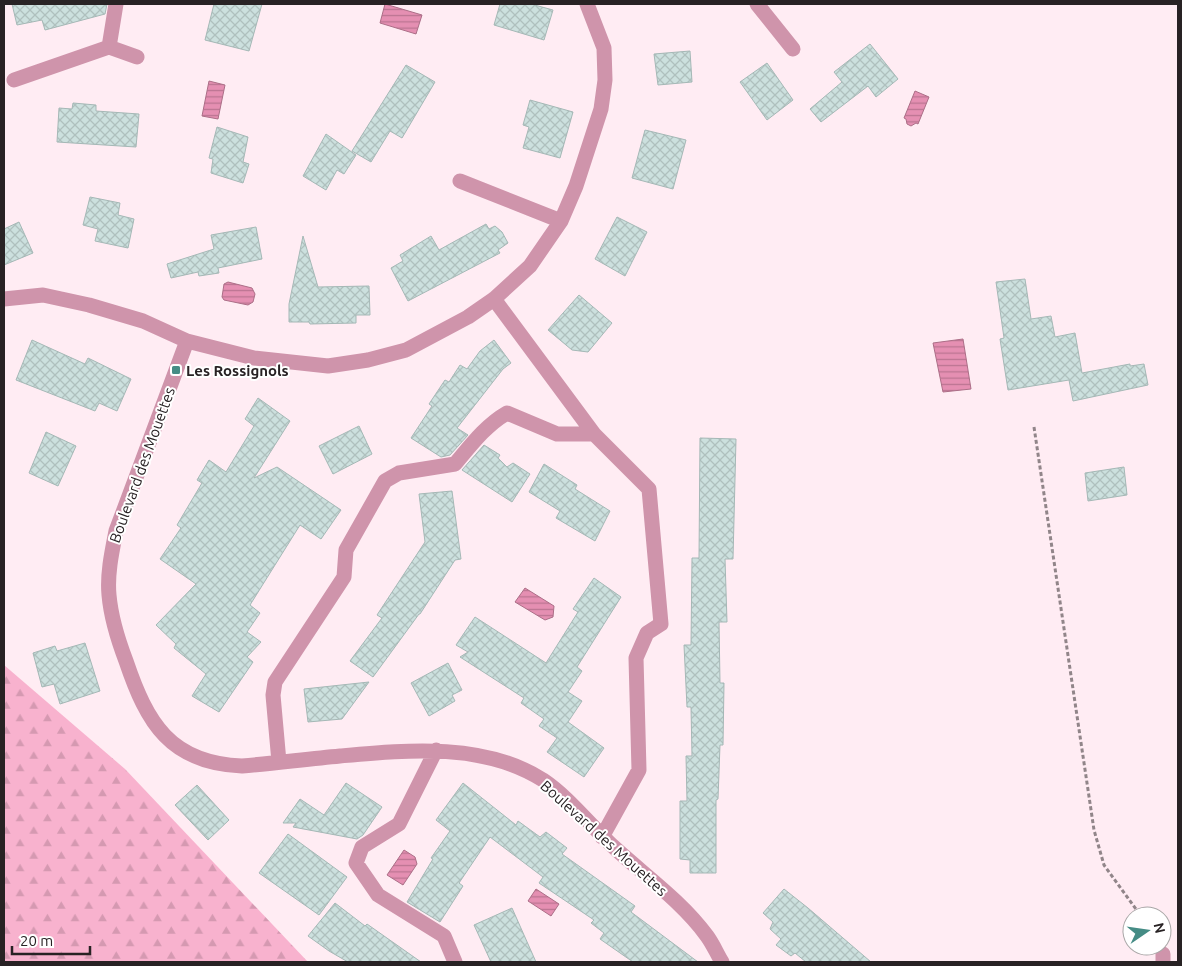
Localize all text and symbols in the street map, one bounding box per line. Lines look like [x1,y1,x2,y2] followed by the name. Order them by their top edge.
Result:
[186,362,289,379] place label: Les Rossignols
[170,364,182,376] marker: Les Rossignols
[106,385,178,545] street label: Boulevard des Mouettes
[537,777,671,899] street label: Boulevard des Mouettes
[1122,906,1172,956] north arrow
[1151,921,1169,935] text: N
[12,924,90,956] scale bar
[20,932,53,949] text: 20 m

